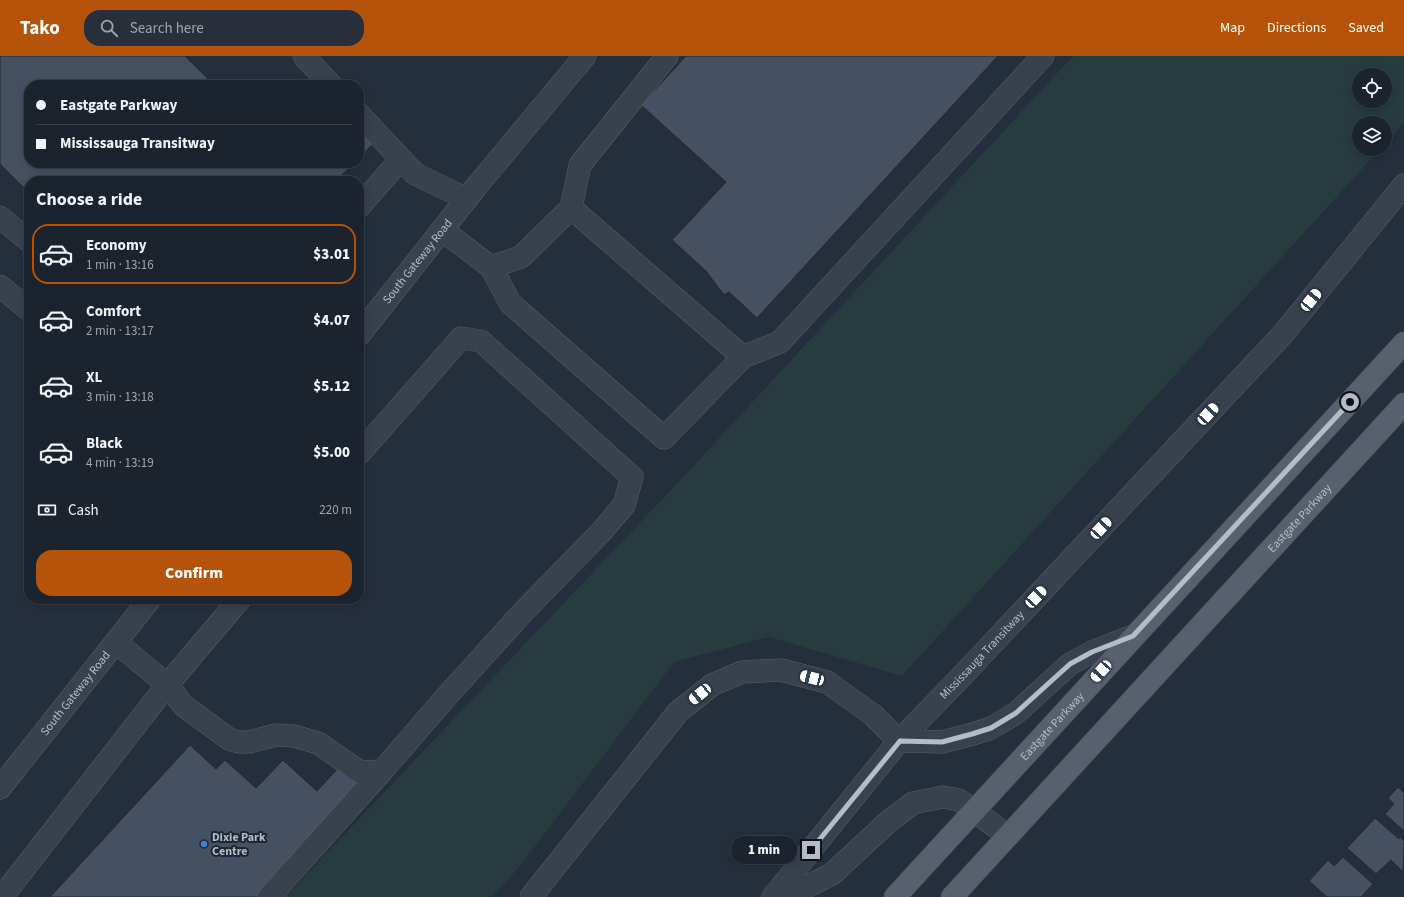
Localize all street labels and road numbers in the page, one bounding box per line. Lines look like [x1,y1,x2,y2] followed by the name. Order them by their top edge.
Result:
[379,215,457,308] street label: South Gateway Road
[1264,480,1336,557] street label: Eastgate Parkway
[936,607,1028,703] street label: Mississauga Transitway
[37,647,115,740] street label: South Gateway Road
[1016,688,1089,765] street label: Eastgate Parkway

